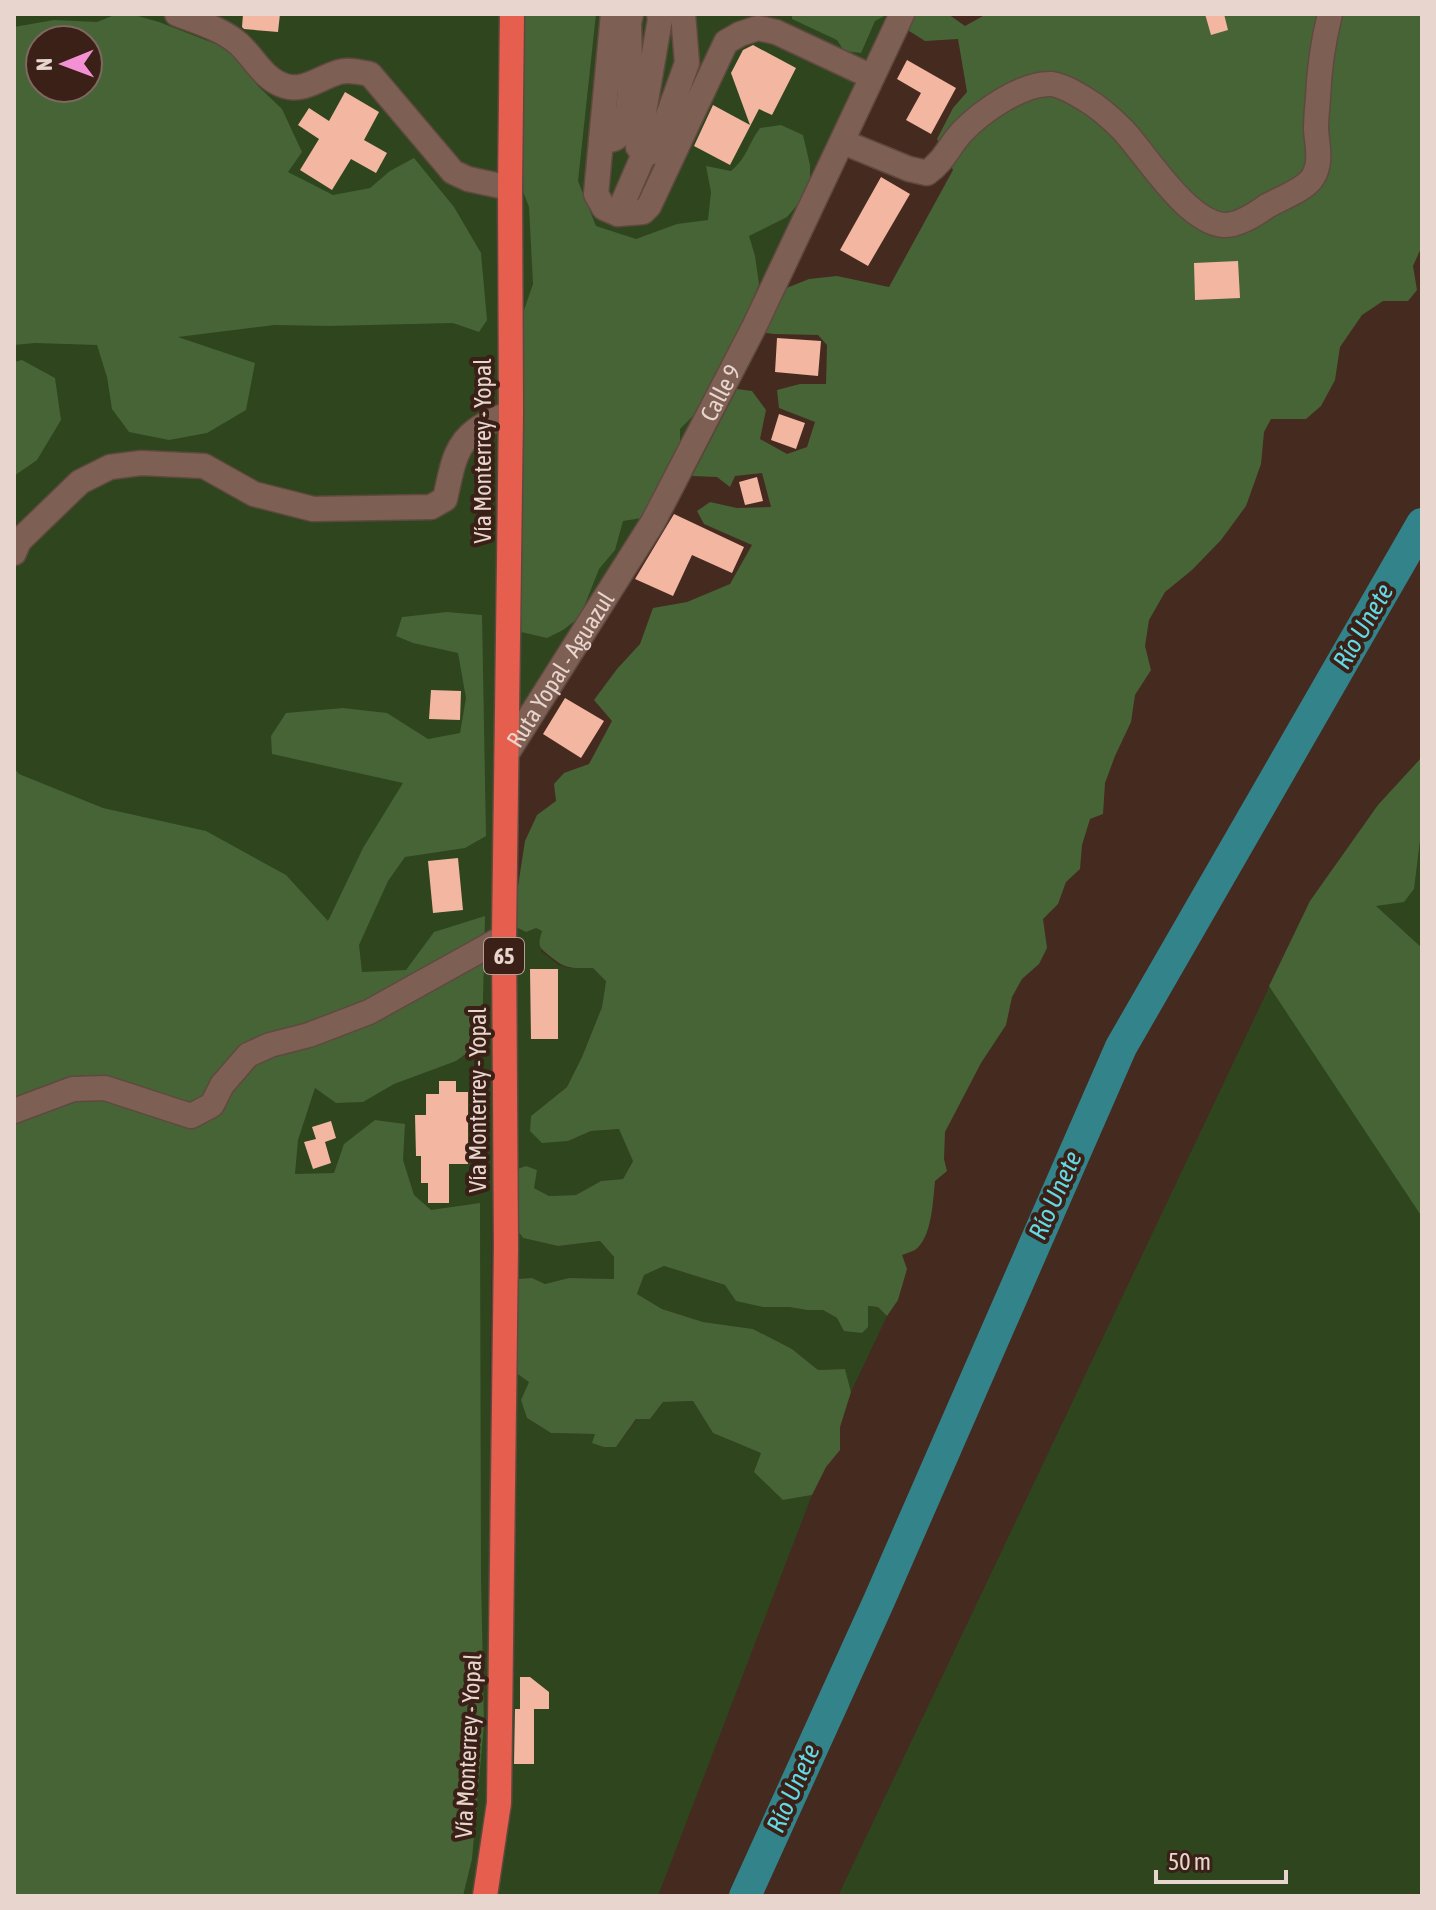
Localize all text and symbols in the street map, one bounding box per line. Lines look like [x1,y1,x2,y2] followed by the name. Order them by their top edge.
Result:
[24,24,104,104] north arrow
[31,58,57,71] text: N
[469,358,496,544] street label: Vía Monterrey - Yopal
[694,360,746,425] street label: Calle 9
[1327,578,1399,674] water label: Río Unete
[501,586,619,752] street label: Ruta Yopal - Aguazul
[484,938,524,974] road number: 65
[464,1007,491,1193] street label: Vía Monterrey - Yopal
[1022,1146,1088,1244] water label: Río Unete
[450,1652,486,1839] street label: Vía Monterrey - Yopal
[760,1739,826,1837] water label: Río Unete
[1156,1834,1286,1884] scale bar
[1168,1848,1211,1875] text: 50 m

